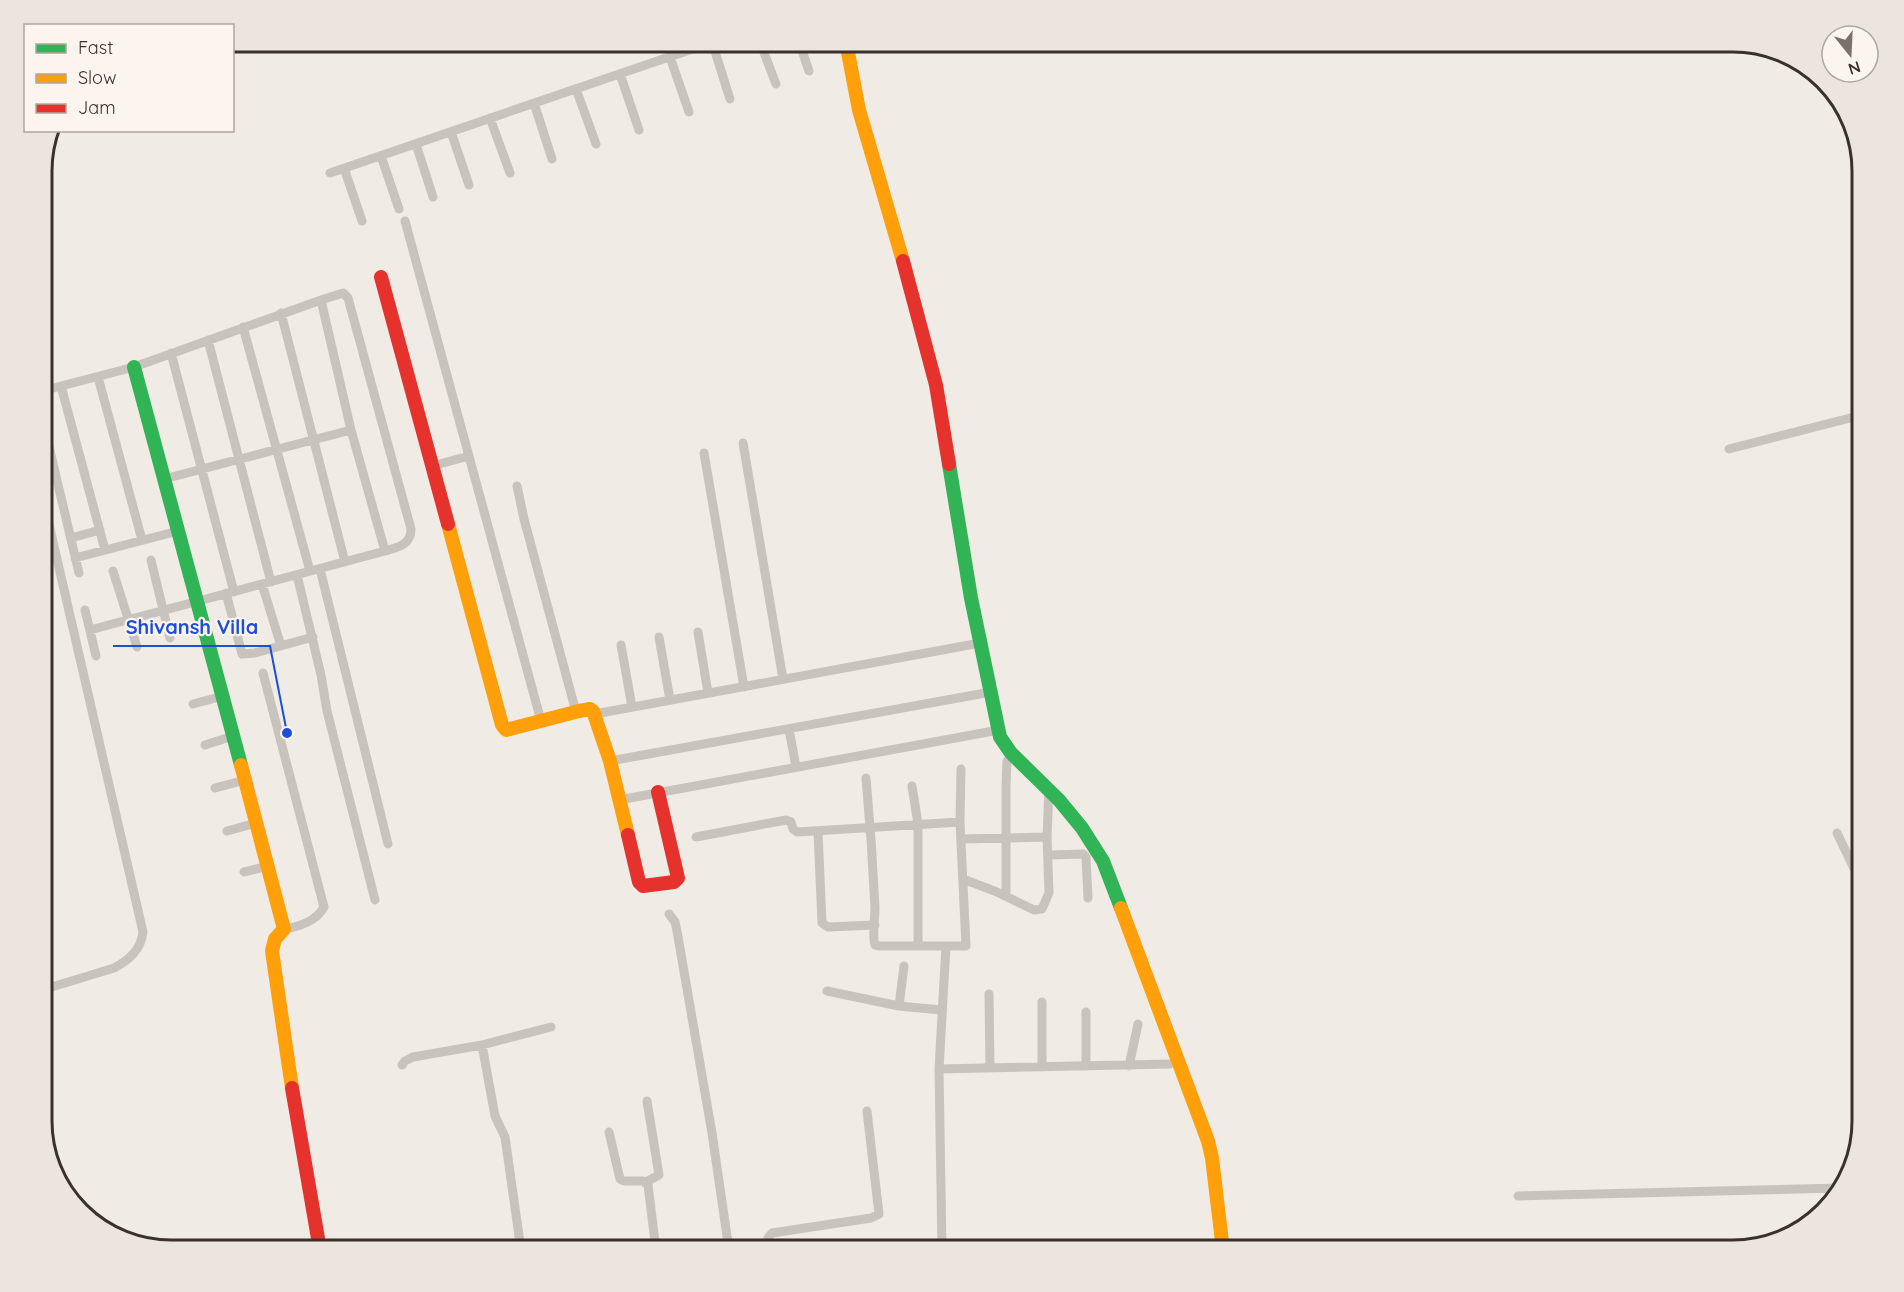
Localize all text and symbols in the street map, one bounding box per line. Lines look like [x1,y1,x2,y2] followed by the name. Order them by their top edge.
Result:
[24,24,234,132] legend
[1820,24,1880,84] north arrow
[78,36,113,59] text: Fast
[1846,57,1863,80] text: N
[78,66,116,89] text: Slow
[78,96,116,119] text: Jam
[113,608,270,646] callout: Shivansh Villa
[126,614,258,639] text: Shivansh Villa

